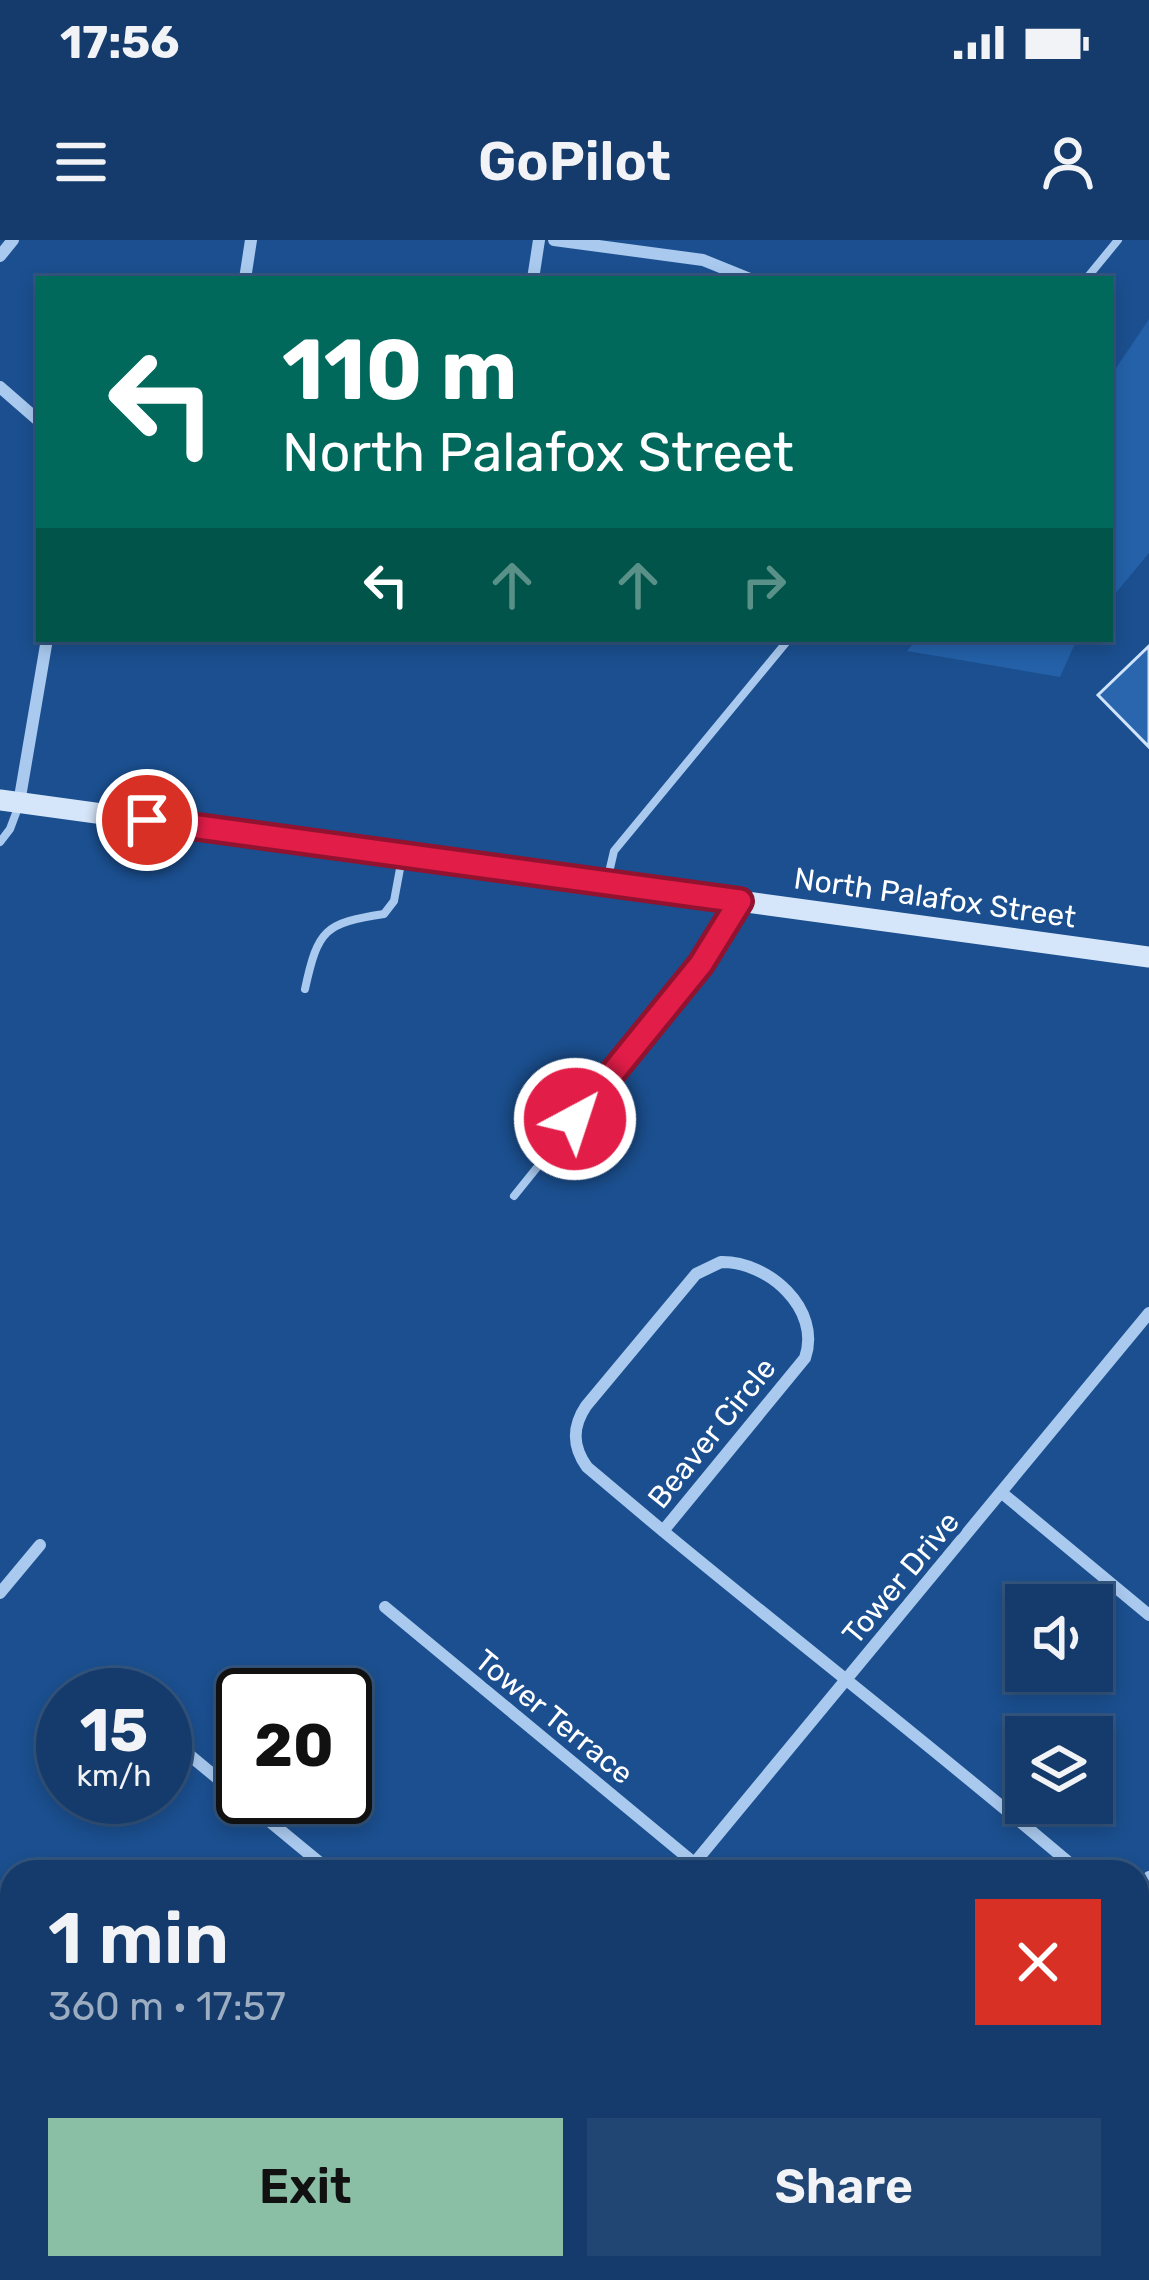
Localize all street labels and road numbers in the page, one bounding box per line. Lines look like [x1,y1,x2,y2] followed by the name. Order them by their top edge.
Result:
[792,860,1079,936] street label: North Palafox Street
[640,1351,784,1515] street label: Beaver Circle
[835,1504,967,1652] street label: Tower Drive
[468,1642,640,1792] street label: Tower Terrace

